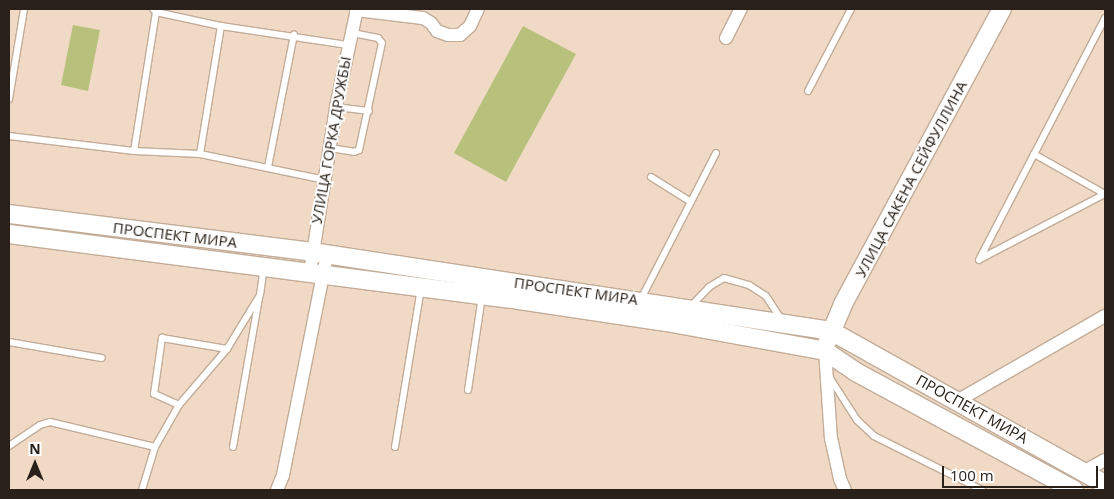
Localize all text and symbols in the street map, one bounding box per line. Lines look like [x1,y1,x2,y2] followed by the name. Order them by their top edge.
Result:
[307,55,355,225] street label: УЛИЦА ГОРКА ДРУЖБЫ
[851,78,971,280] street label: УЛИЦА САКЕНА СЕЙФУЛЛИНА
[112,218,238,252] street label: ПРОСПЕКТ МИРА
[513,273,639,309] street label: ПРОСПЕКТ МИРА
[913,371,1031,447] street label: ПРОСПЕКТ МИРА
[10,439,60,489] north arrow
[29,439,41,458] text: N
[944,456,1100,488] scale bar
[950,465,994,485] text: 100 m

